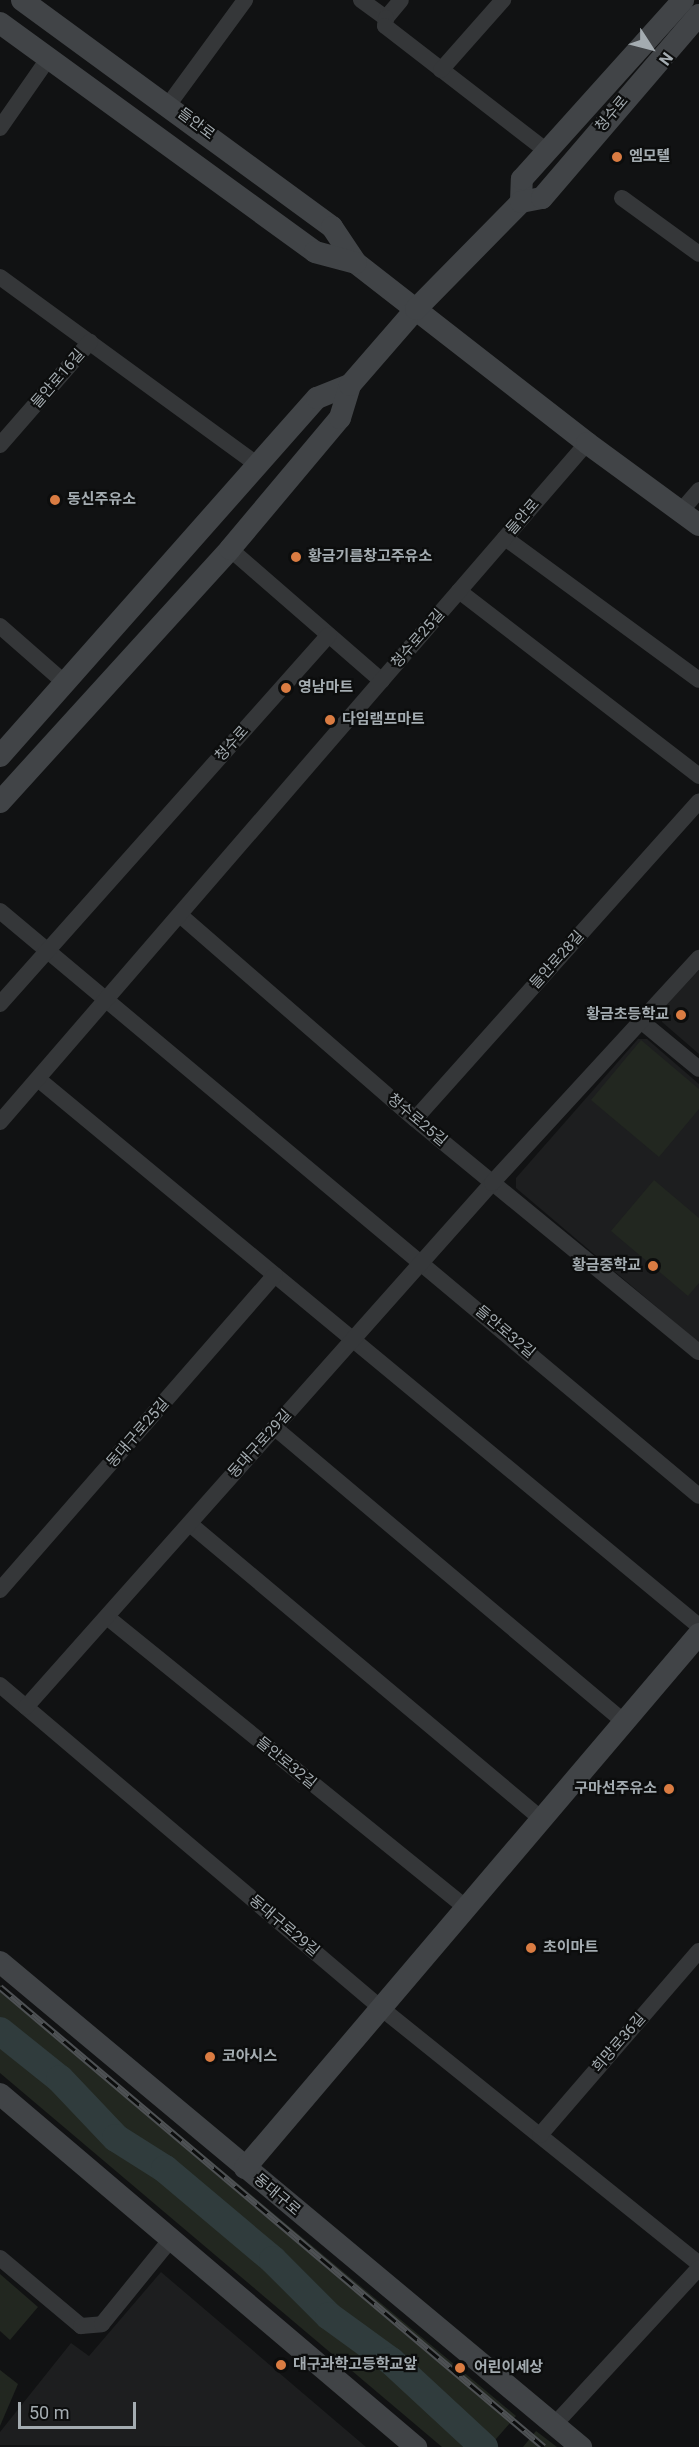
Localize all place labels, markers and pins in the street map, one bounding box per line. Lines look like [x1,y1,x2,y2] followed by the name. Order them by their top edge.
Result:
[629,148,670,166] place label: 엠모텔
[610,150,624,164] marker: 엠모텔
[67,491,136,509] place label: 동신주유소
[48,493,62,507] marker: 동신주유소
[308,548,432,566] place label: 황금기름창고주유소
[289,550,303,564] marker: 황금기름창고주유소
[298,679,353,697] place label: 영남마트
[279,681,293,695] marker: 영남마트
[342,711,425,729] place label: 다임램프마트
[323,713,337,727] marker: 다임램프마트
[586,1006,669,1024] place label: 황금초등학교
[674,1008,688,1022] marker: 황금초등학교
[572,1257,641,1275] place label: 황금중학교
[646,1259,660,1273] marker: 황금중학교
[574,1780,657,1798] place label: 구마선주유소
[662,1782,676,1796] marker: 구마선주유소
[543,1939,598,1957] place label: 초이마트
[524,1941,538,1955] marker: 초이마트
[222,2048,277,2066] place label: 코아시스
[203,2050,217,2064] marker: 코아시스
[293,2356,417,2374] place label: 대구과학고등학교앞
[274,2358,288,2372] marker: 대구과학고등학교앞
[451,2359,469,2377] marker: 어린이세상
[474,2359,543,2377] place label: 어린이세상

